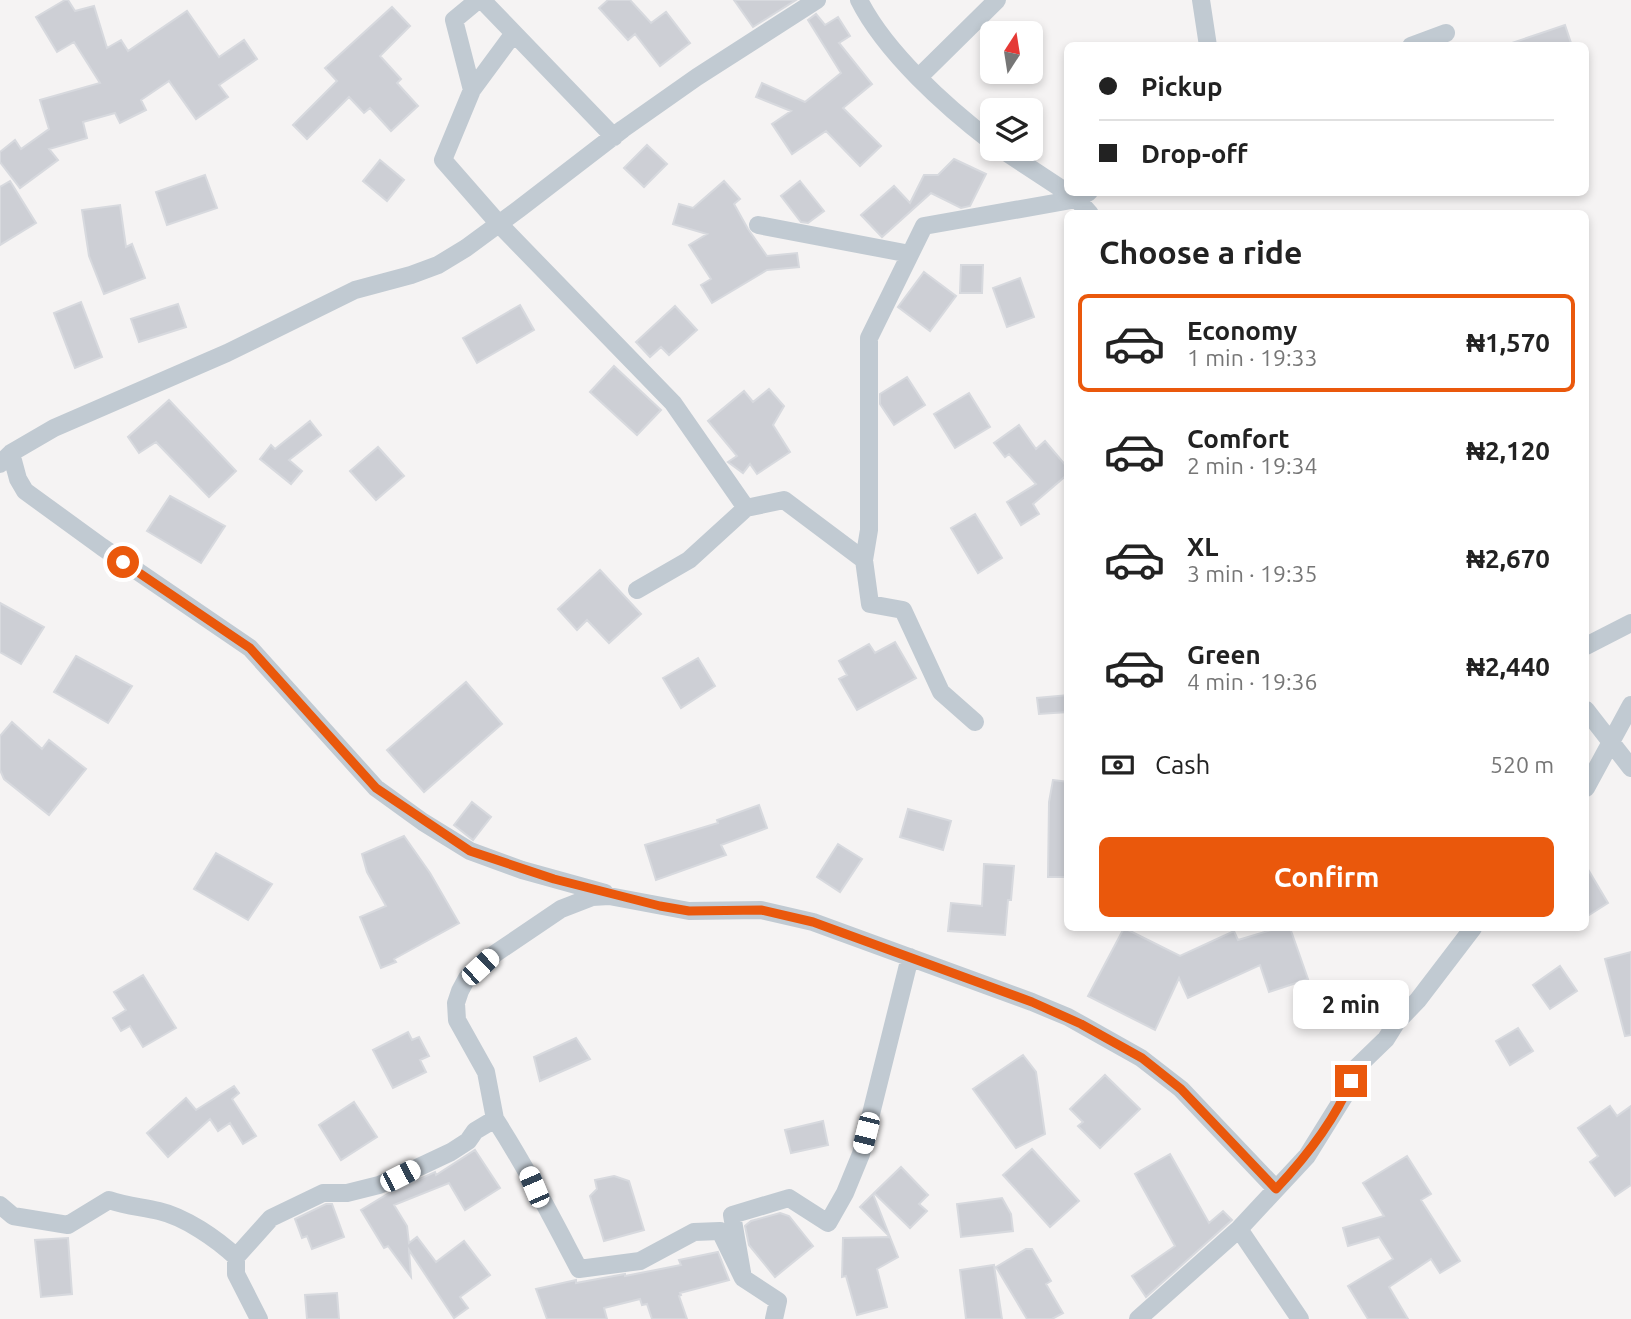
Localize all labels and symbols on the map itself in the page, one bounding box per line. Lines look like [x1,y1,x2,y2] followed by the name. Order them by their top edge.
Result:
[980,21,1043,84] north arrow
[107,546,139,578] route start
[458,945,503,989] car
[1293,979,1409,1028] callout: 2 min
[1335,1065,1367,1097] route end
[851,1110,882,1156] car
[377,1157,424,1195] car
[517,1164,552,1210] car

